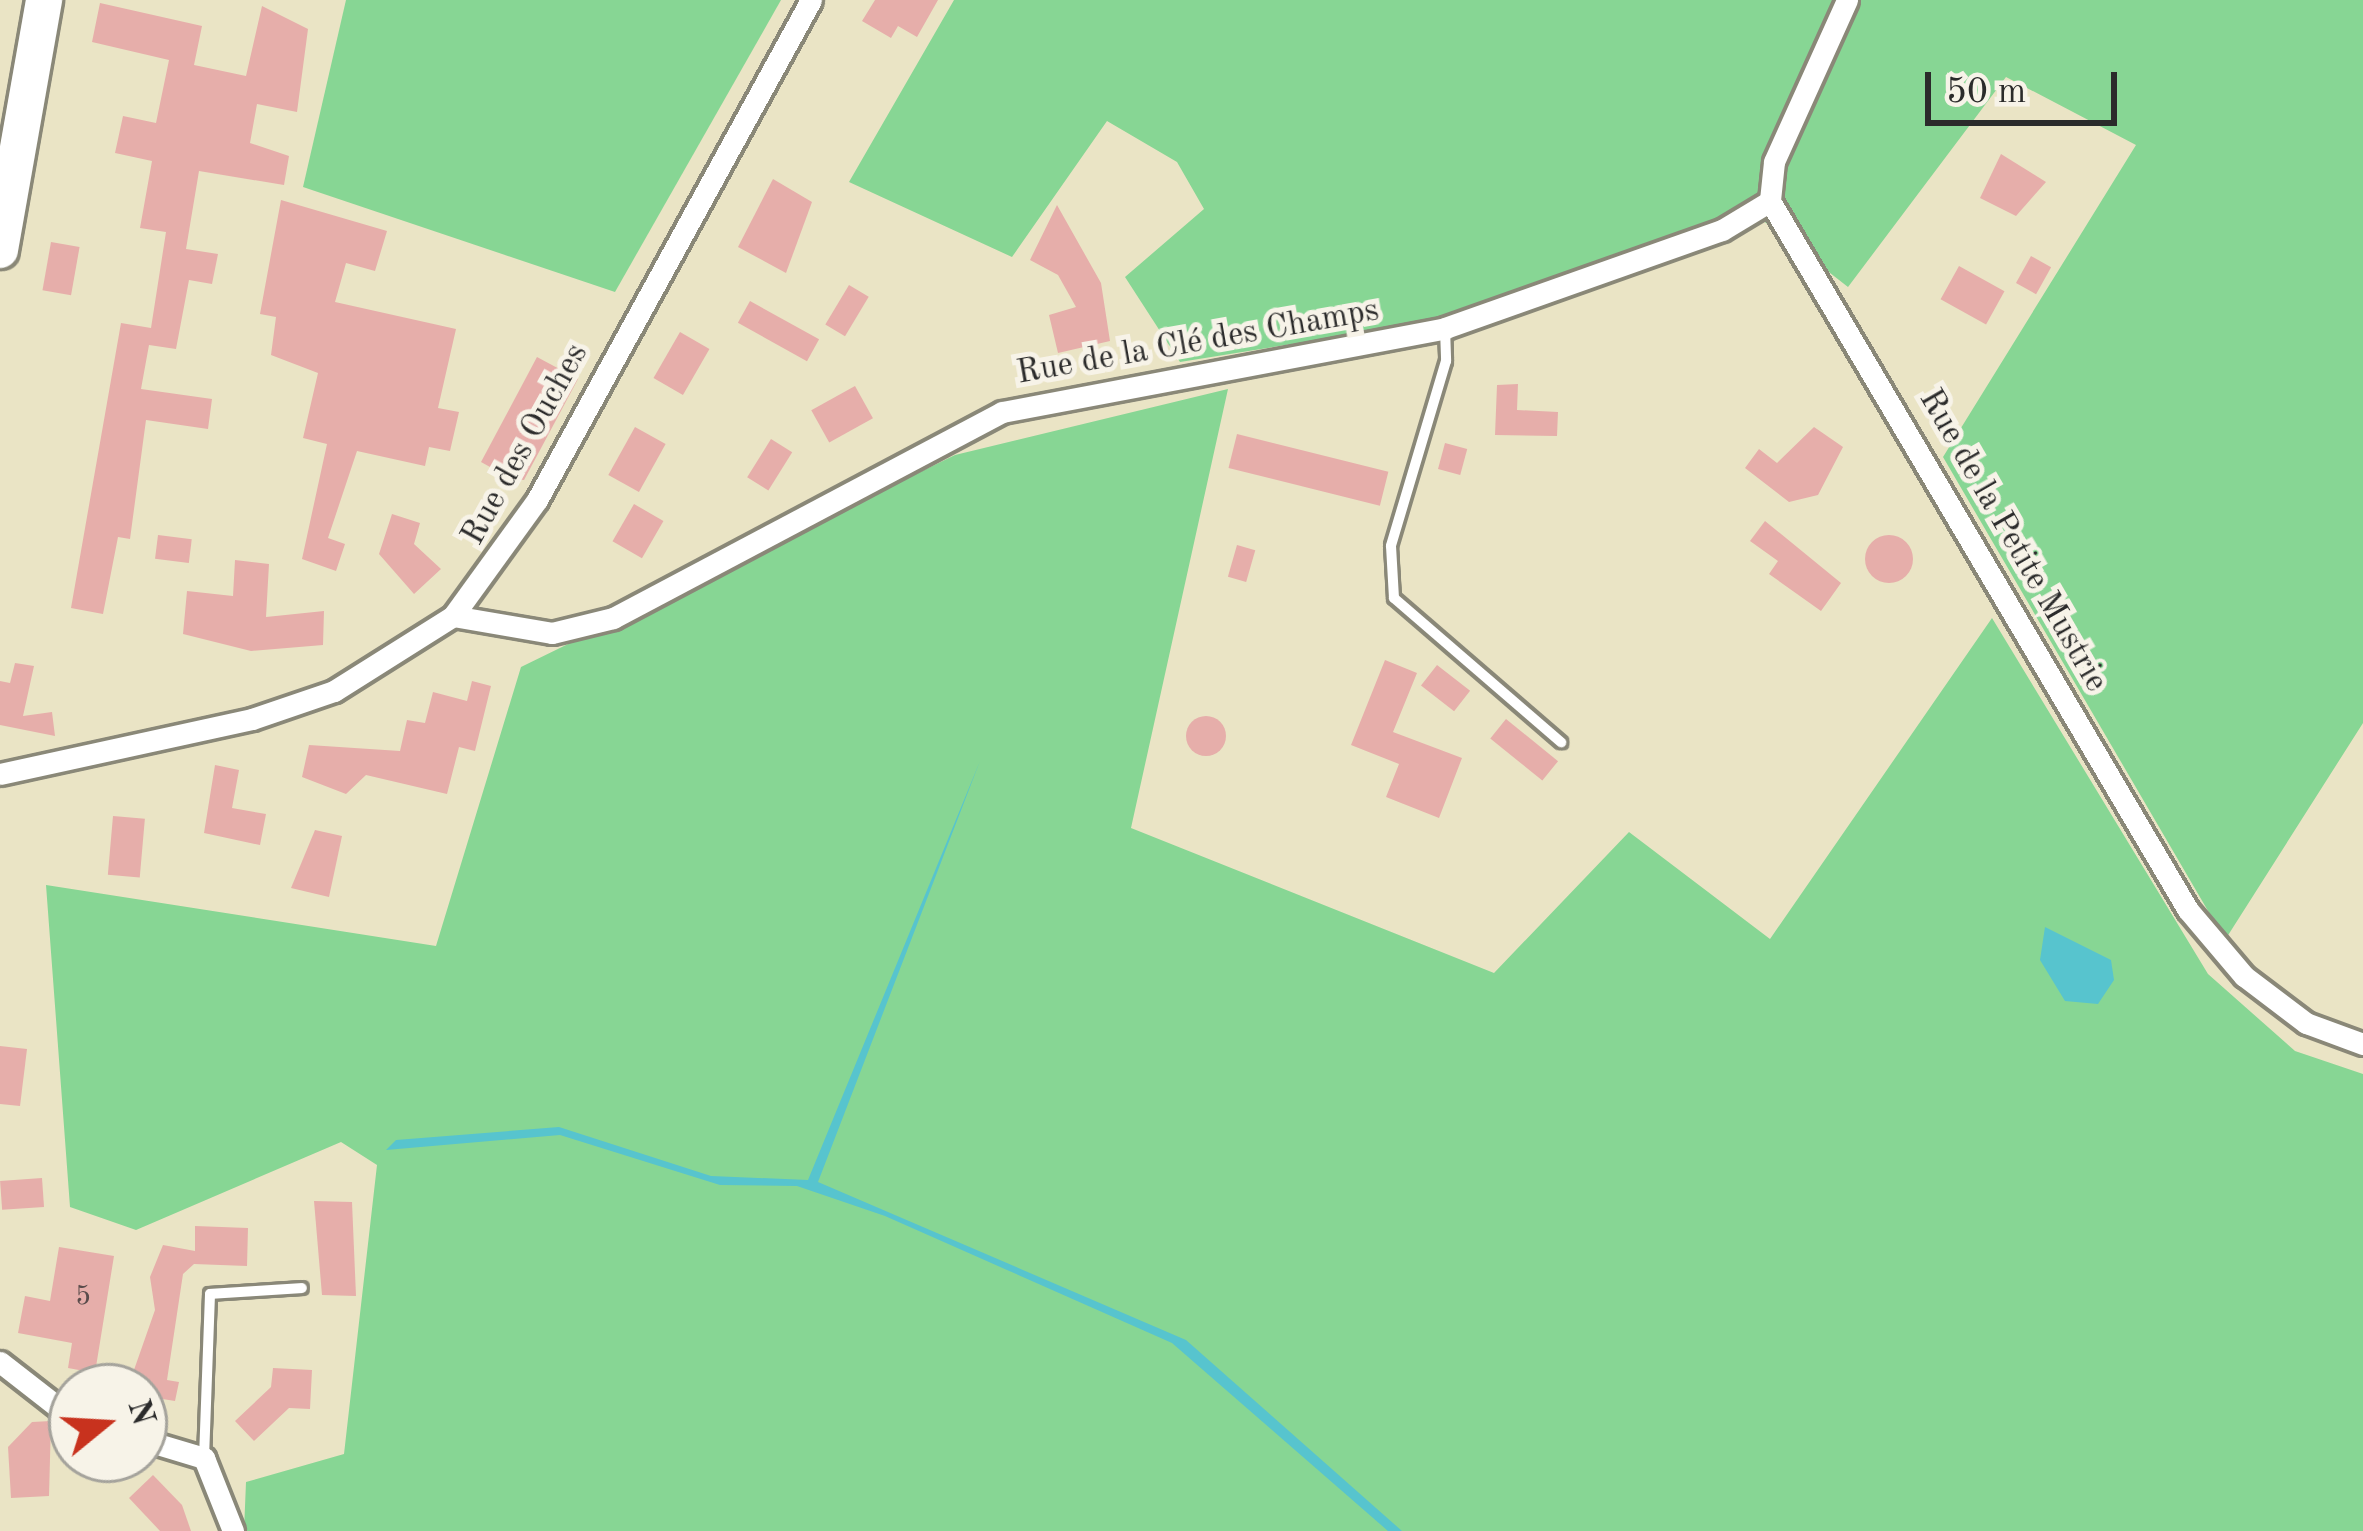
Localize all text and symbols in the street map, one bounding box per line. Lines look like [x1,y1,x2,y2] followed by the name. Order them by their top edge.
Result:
[1931,48,2123,122] scale bar
[1946,75,2026,111] text: 50 m
[1014,292,1382,394] street label: Rue de la Clé des Champs
[454,337,598,553] street label: Rue des Ouches
[1909,383,2115,699] street label: Rue de la Petite Mustrie
[75,1281,91,1313] house number: 5
[48,1363,168,1483] north arrow
[120,1396,159,1430] text: N

